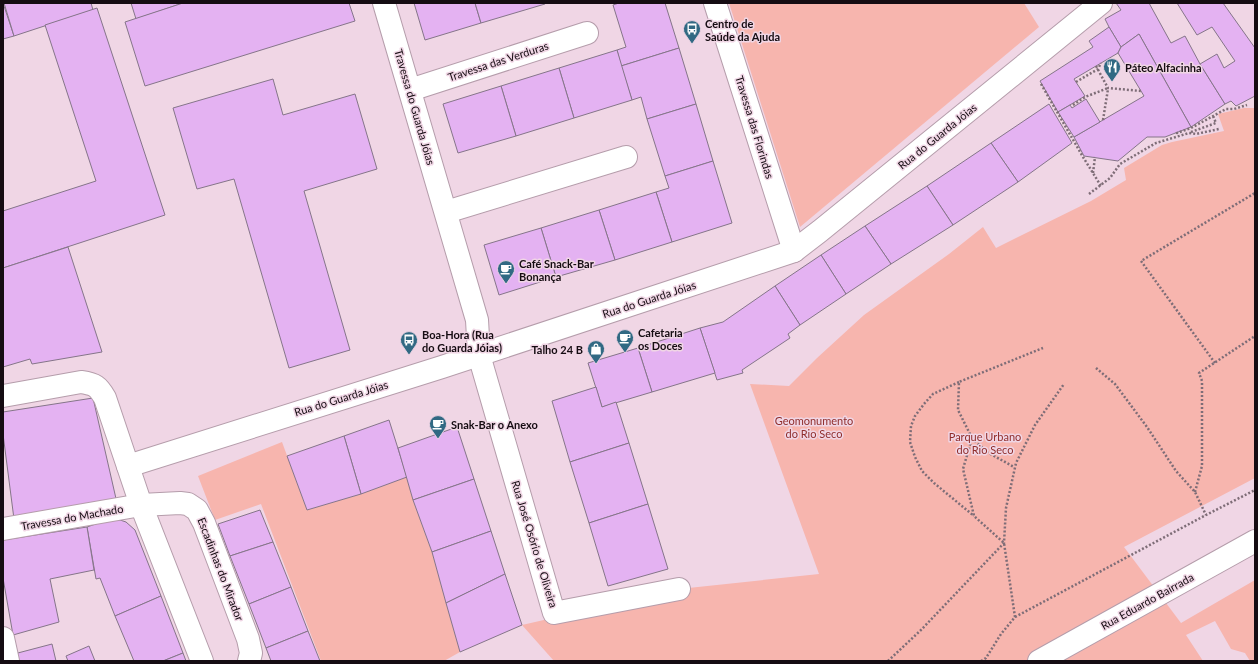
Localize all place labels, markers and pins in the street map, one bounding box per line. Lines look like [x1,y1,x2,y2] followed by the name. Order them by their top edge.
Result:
[705,17,780,43] place label: Centro de Saúde da Ajuda
[682,19,702,44] bus stop icon: Centro de Saúde da Ajuda
[1102,57,1122,82] restaurant icon: Páteo Alfacinha
[1125,61,1202,74] place label: Páteo Alfacinha
[519,257,595,283] place label: Café Snack-Bar Bonança
[496,259,516,284] cafe icon: Café Snack-Bar Bonança
[638,326,683,352] place label: Cafetaria os Doces
[422,328,502,354] place label: Boa-Hora (Rua do Guarda Jóias)
[615,328,635,353] cafe icon: Cafetaria os Doces
[399,330,419,355] bus stop icon: Boa-Hora (Rua do Guarda Jóias)
[586,339,606,364] shop icon: Talho 24 B
[531,343,583,356] place label: Talho 24 B
[428,414,448,439] cafe icon: Snak-Bar o Anexo
[451,418,538,431] place label: Snak-Bar o Anexo

